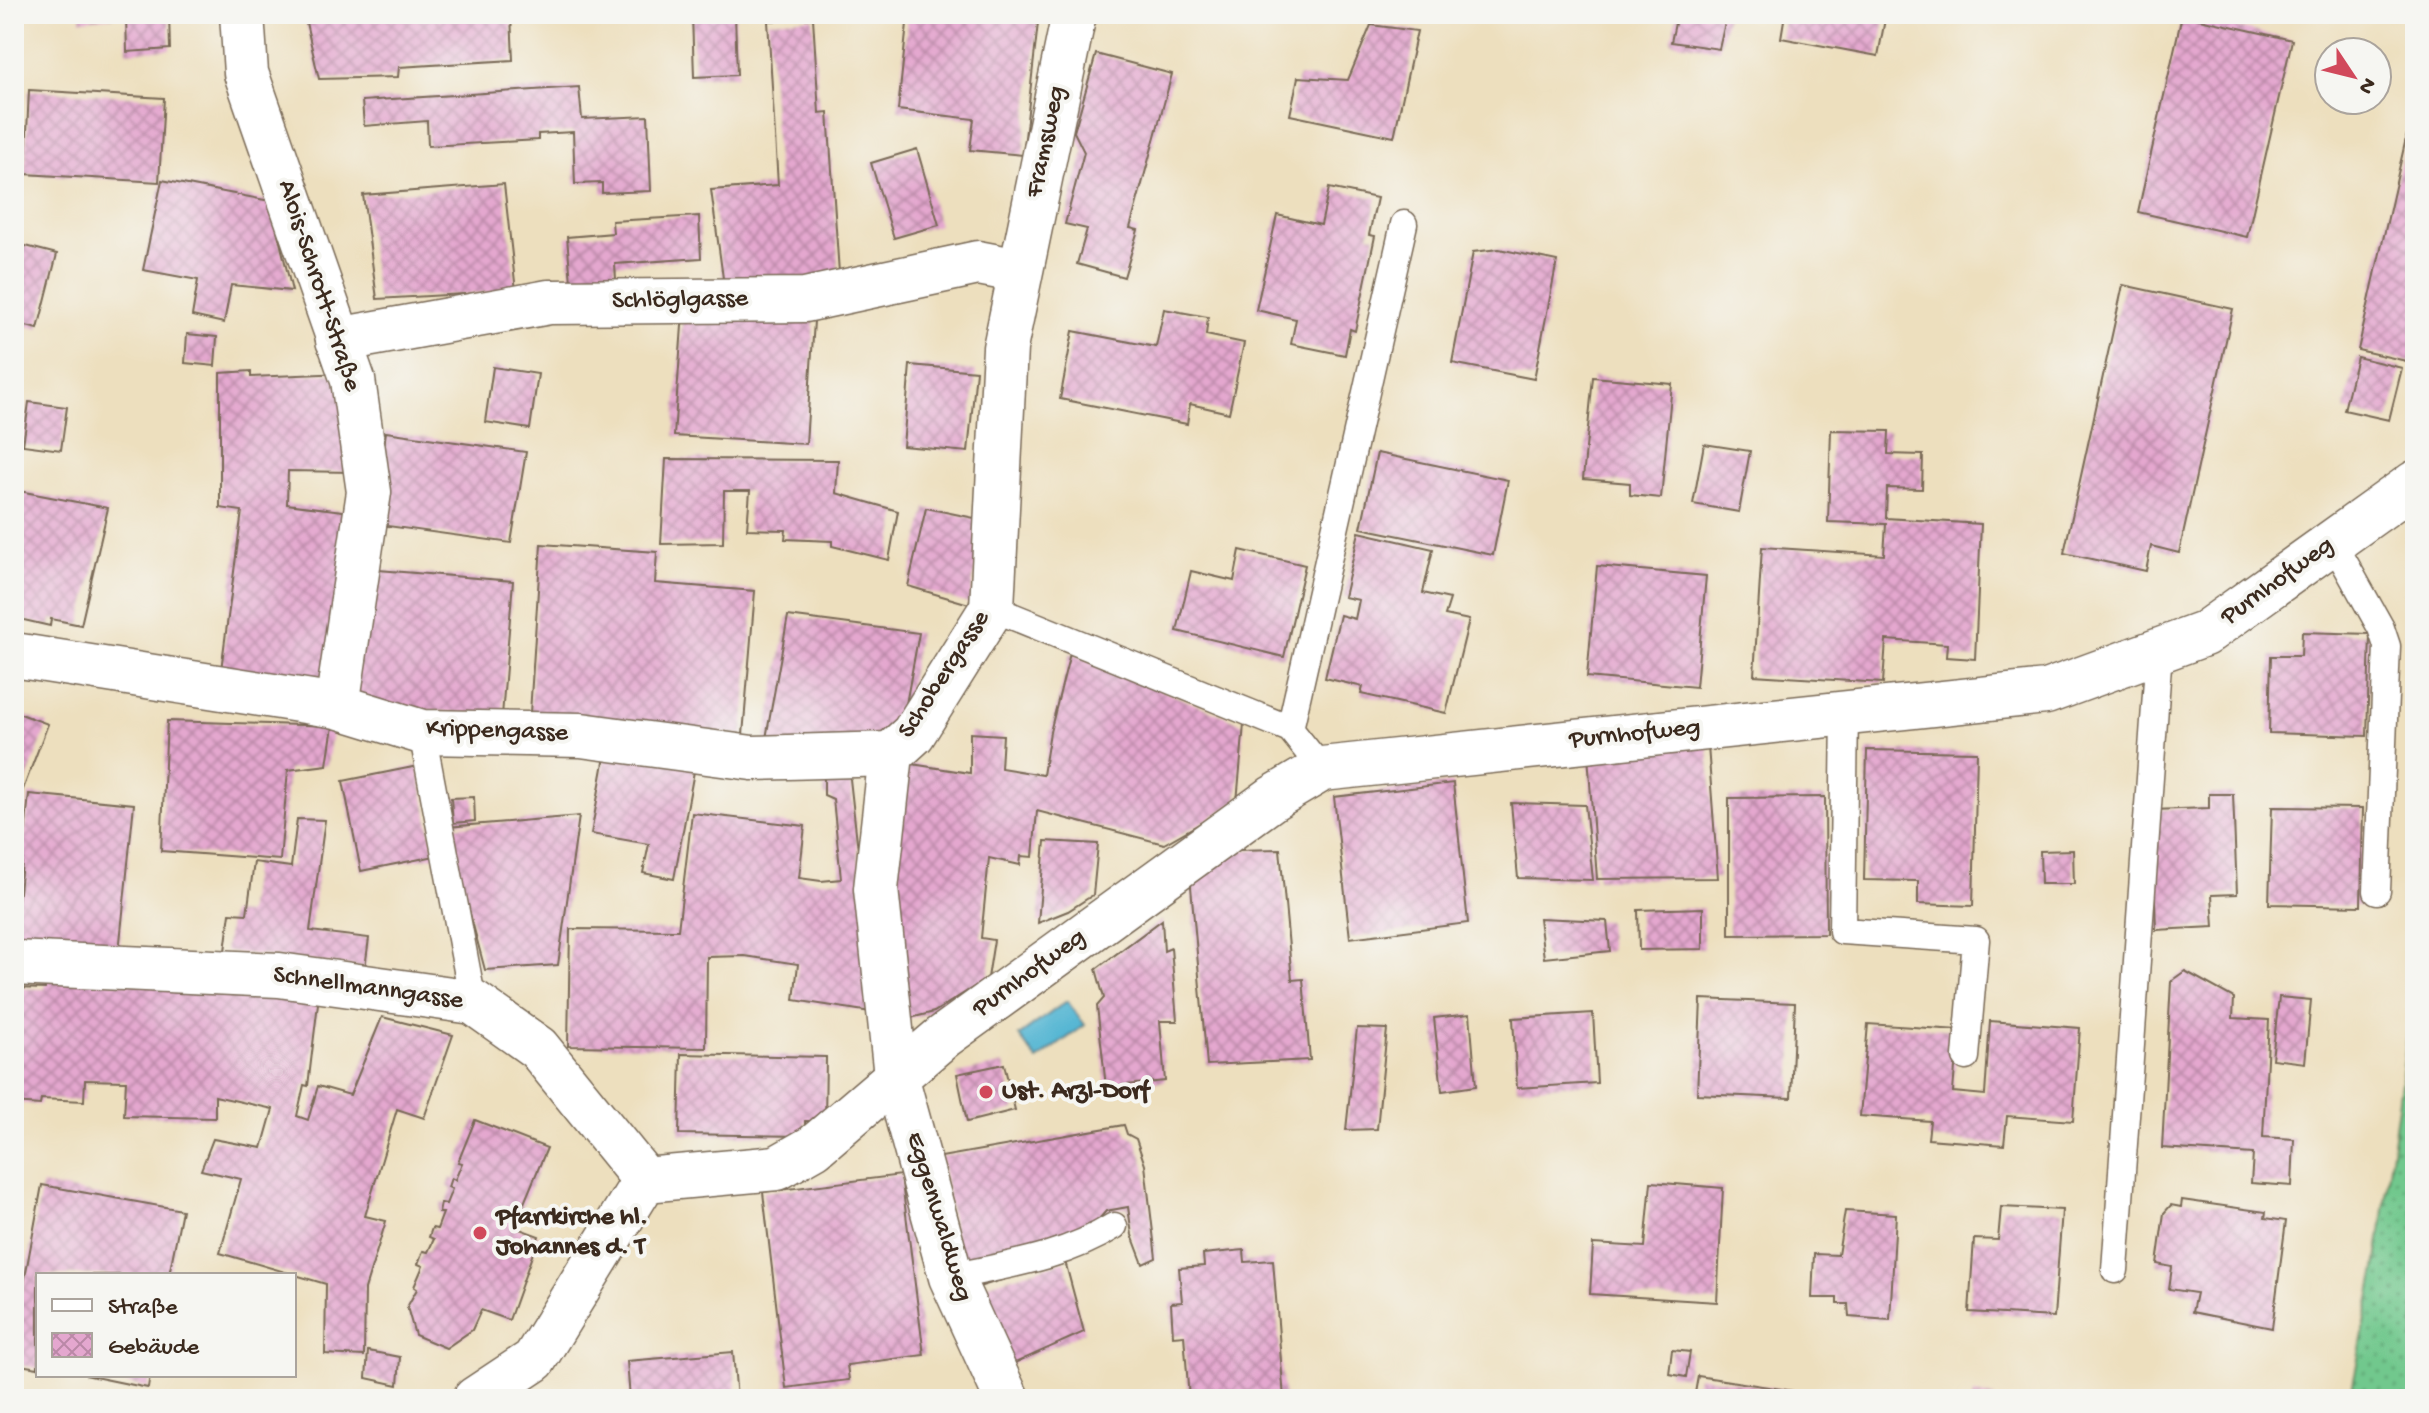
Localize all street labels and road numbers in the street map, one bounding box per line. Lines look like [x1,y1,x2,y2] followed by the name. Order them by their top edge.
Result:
[1020,83,1074,202] street label: Framsweg
[269,176,367,396] street label: Alois-Schrott-Straße
[612,284,749,318] street label: Schlöglgasse
[2215,531,2340,634] street label: Purnhofweg
[892,605,998,745] street label: Schobergasse
[1567,713,1702,757] street label: Purnhofweg
[425,714,569,750] street label: Krippengasse
[967,923,1092,1026] street label: Purnhofweg
[271,960,466,1018] street label: Schnellmanngasse
[898,1129,978,1305] street label: Eggenwaldweg

